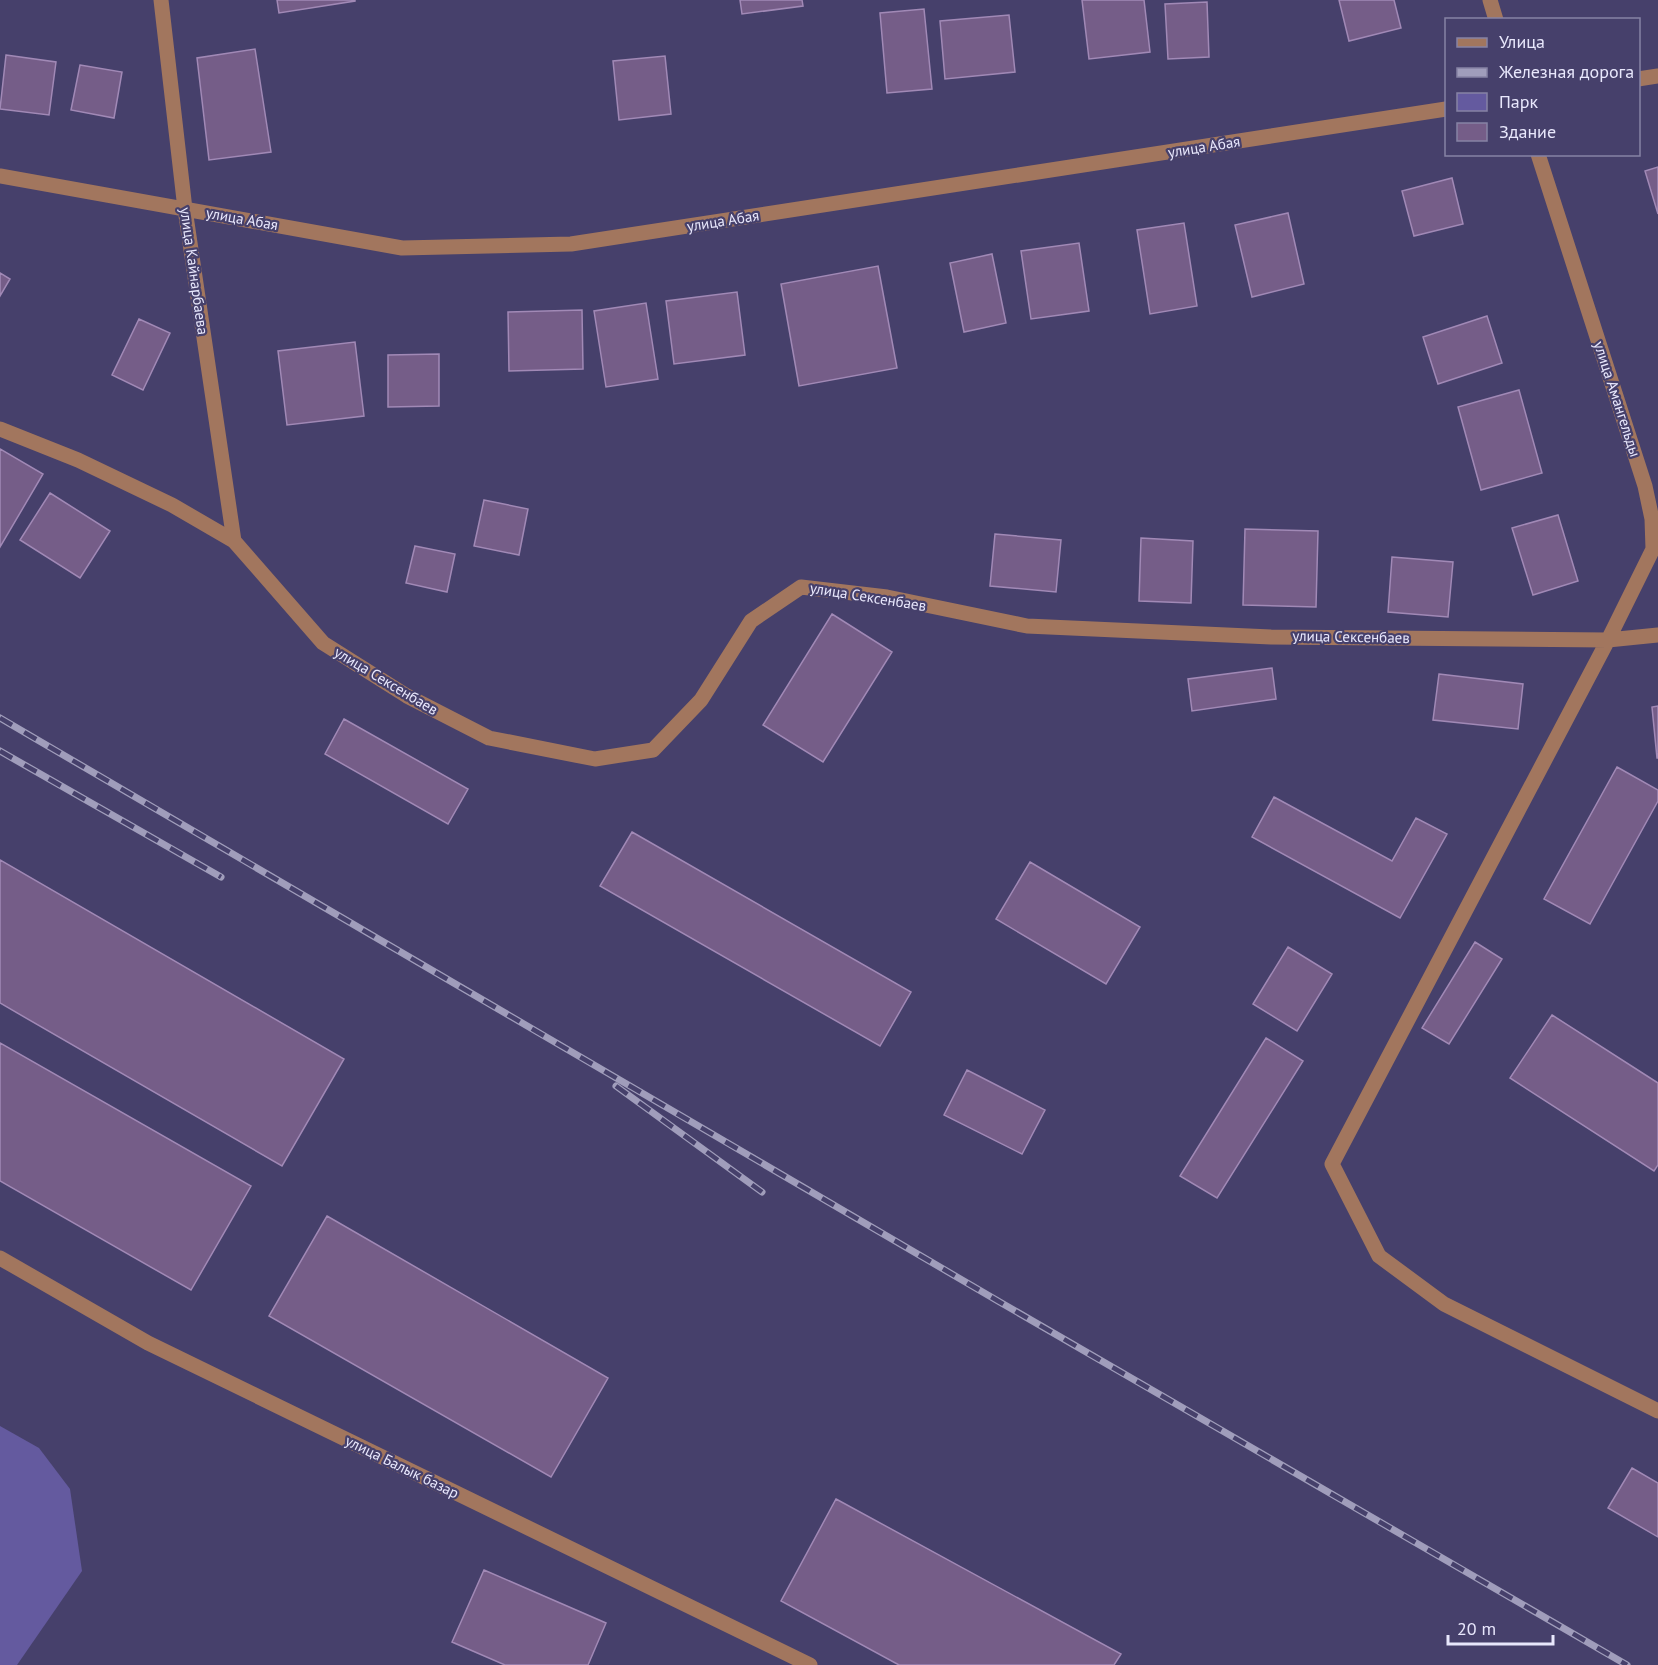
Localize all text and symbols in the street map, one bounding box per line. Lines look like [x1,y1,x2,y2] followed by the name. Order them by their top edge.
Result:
[1445,18,1640,156] legend
[1499,30,1545,53] text: Улица
[1498,60,1634,83] text: Железная дорога
[1499,90,1539,113] text: Парк
[1499,120,1556,143] text: Здание
[1166,131,1242,162] street label: улица Абая
[204,203,280,234] street label: улица Абая
[685,205,761,236] street label: улица Абая
[176,206,213,336] street label: улица Кайнарбаева
[1590,339,1645,459] street label: улица Амангельды
[809,578,928,615] street label: улица Сексенбаев
[1292,626,1410,647] street label: улица Сексенбаев
[331,642,442,719] street label: улица Сексенбаев
[342,1431,462,1502] street label: улица Балык базар
[1448,1608,1553,1646] scale bar
[1457,1617,1496,1640] text: 20 m

